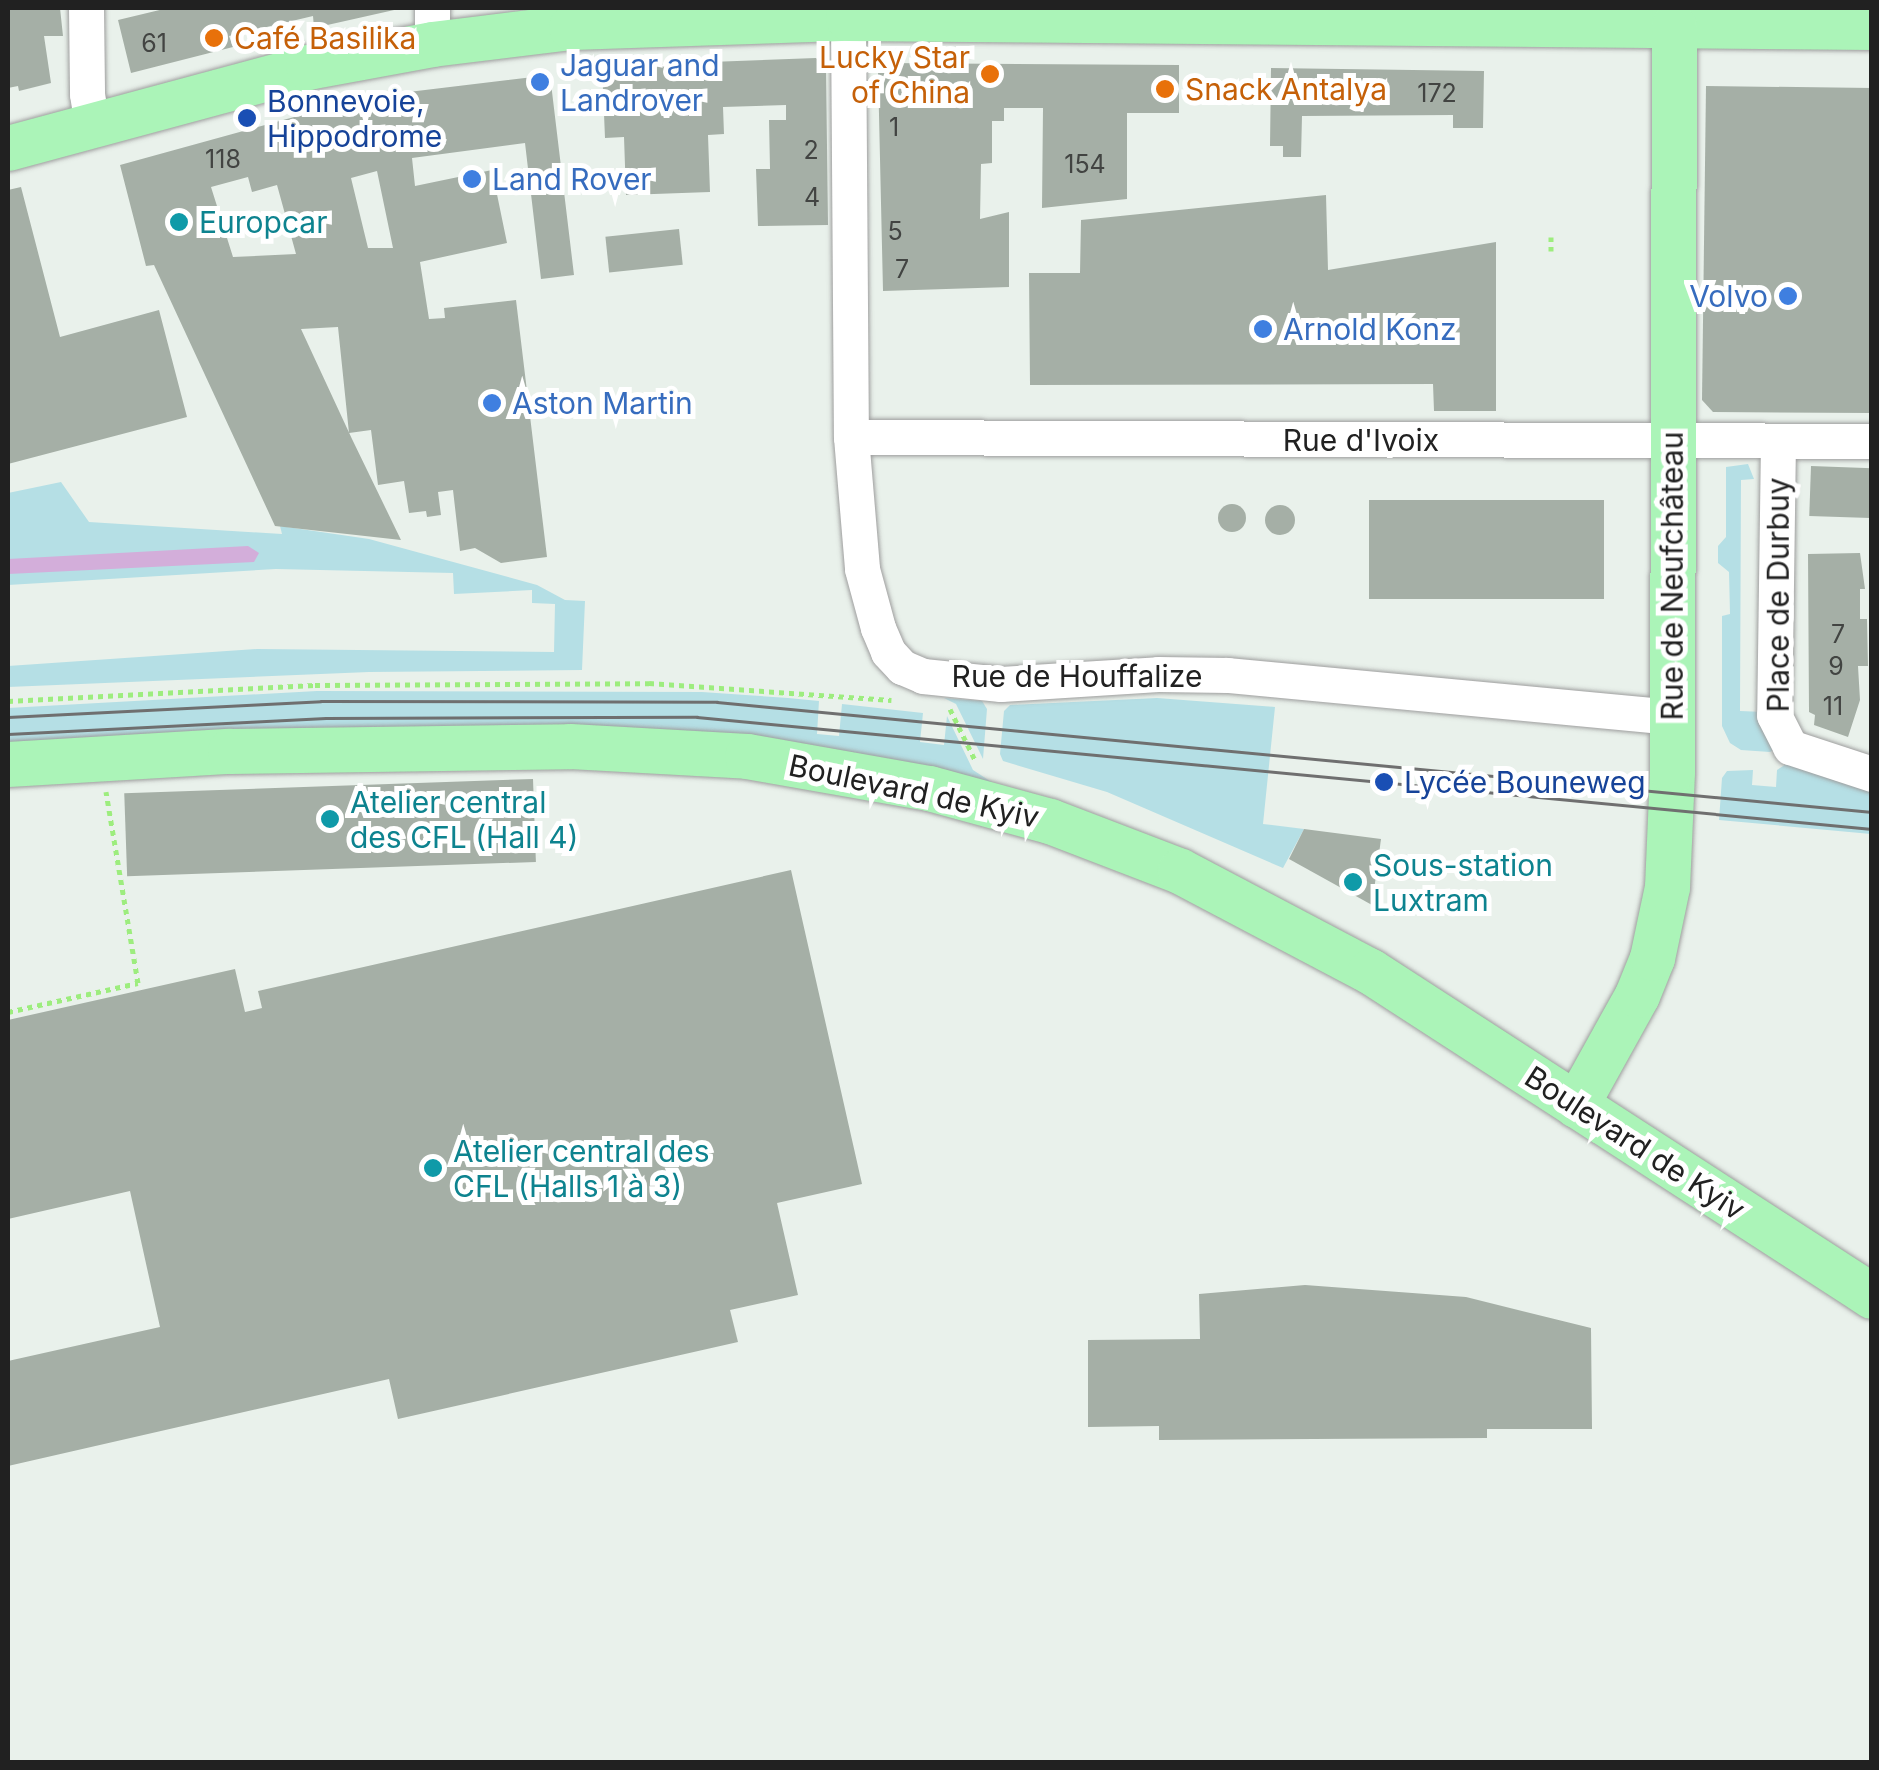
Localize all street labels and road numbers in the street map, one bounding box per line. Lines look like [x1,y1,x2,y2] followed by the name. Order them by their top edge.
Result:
[1283,422,1439,458] street label: Rue d'Ivoix
[1654,432,1690,720] street label: Rue de Neufchâteau
[1760,478,1796,712] street label: Place de Durbuy
[952,658,1202,694] street label: Rue de Houffalize
[786,747,1042,835] street label: Boulevard de Kyiv
[1518,1058,1752,1228] street label: Boulevard de Kyiv

